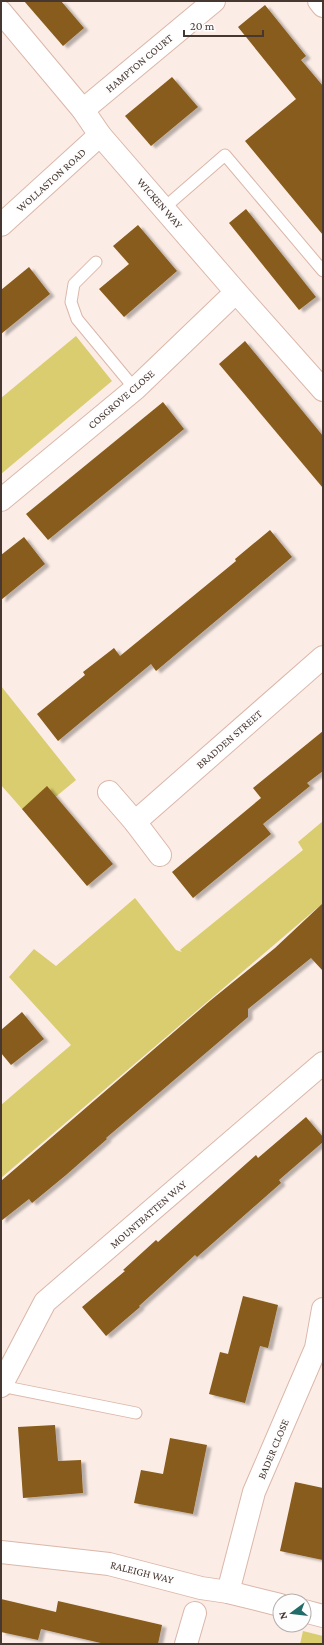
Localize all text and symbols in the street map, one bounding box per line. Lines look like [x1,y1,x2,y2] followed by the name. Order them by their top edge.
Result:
[184,12,263,38] scale bar
[190,19,215,33] text: 20 m
[103,32,175,94] street label: HAMPTON COURT
[14,146,88,214] street label: WOLLASTON ROAD
[135,175,185,231] street label: WICKEN WAY
[85,367,157,431] street label: COSGROVE CLOSE
[194,707,264,771] street label: BRADDEN STREET
[107,1177,189,1250] street label: MOUNTBATTEN WAY
[255,1417,291,1481] street label: BADER CLOSE
[109,1558,175,1586] street label: RALEIGH WAY
[272,1593,312,1633] north arrow
[275,1610,289,1621] text: N

